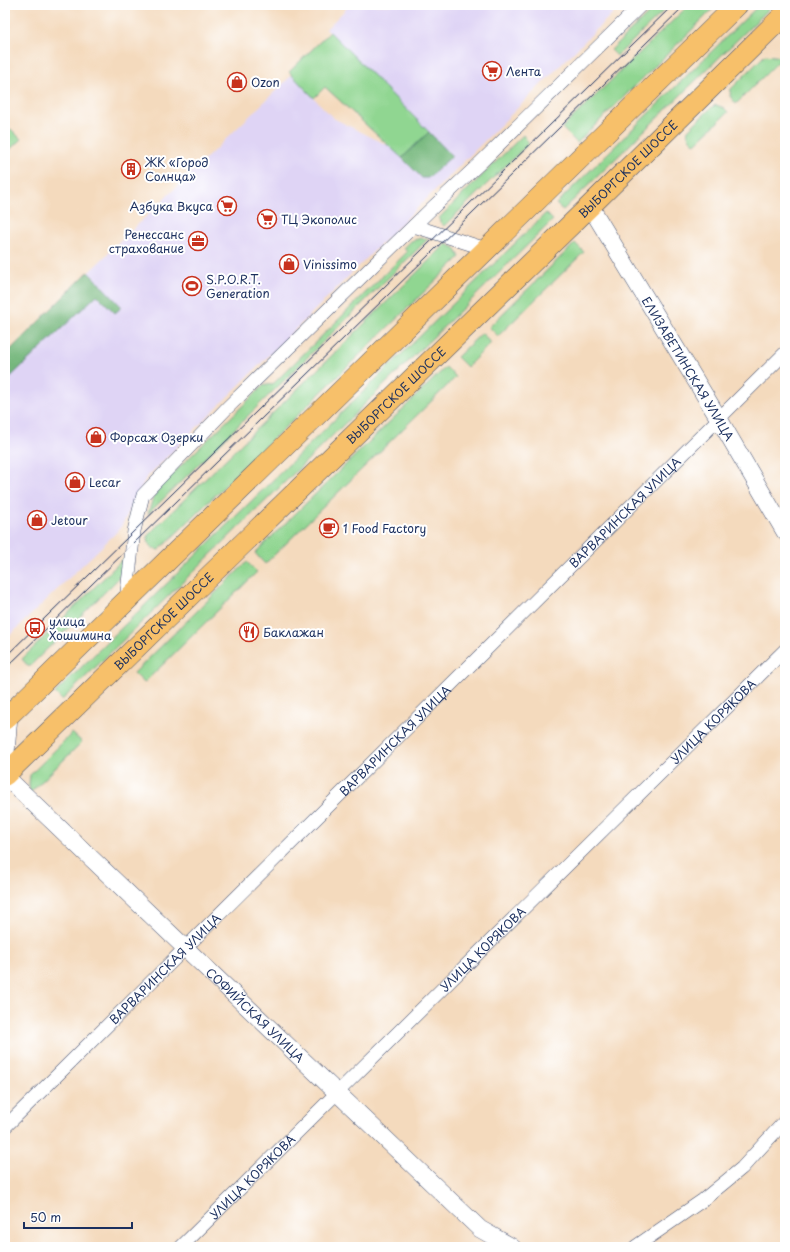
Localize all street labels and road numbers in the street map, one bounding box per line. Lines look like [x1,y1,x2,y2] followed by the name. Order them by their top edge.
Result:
[574,116,681,222] street label: ВЫБОРГСКОЕ ШОССЕ
[638,293,739,444] street label: ЕЛИЗАВЕТИНСКАЯ УЛИЦА
[342,342,450,448] street label: ВЫБОРГСКОЕ ШОССЕ
[565,453,685,572] street label: ВАРВАРИНСКАЯ УЛИЦА
[109,568,217,674] street label: ВЫБОРГСКОЕ ШОССЕ
[666,674,760,768] street label: УЛИЦА КОРЯКОВА
[335,681,455,800] street label: ВАРВАРИНСКАЯ УЛИЦА
[436,902,530,995] street label: УЛИЦА КОРЯКОВА
[105,909,225,1028] street label: ВАРВАРИНСКАЯ УЛИЦА
[202,963,309,1066] street label: СОФИЙСКАЯ УЛИЦА
[205,1130,299,1223] street label: УЛИЦА КОРЯКОВА

